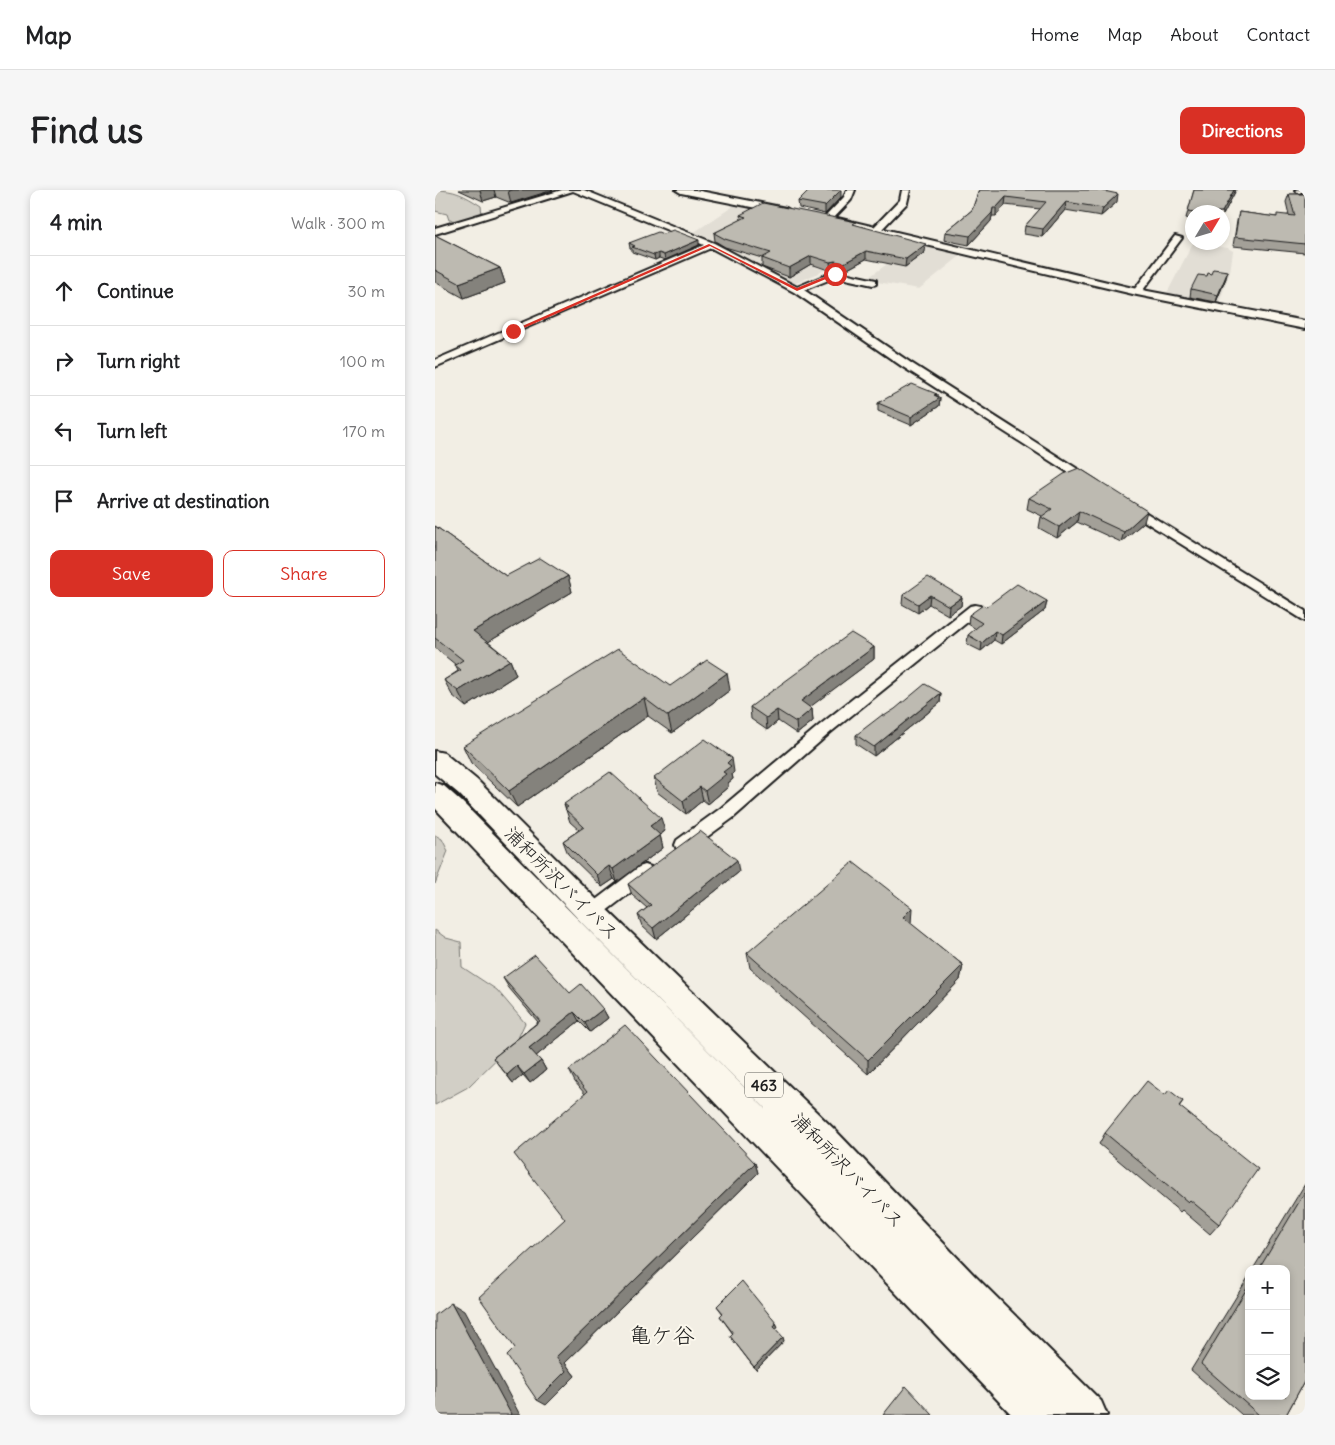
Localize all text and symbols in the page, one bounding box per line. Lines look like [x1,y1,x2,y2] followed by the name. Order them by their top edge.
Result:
[25,20,72,50] text: Map
[1031,23,1079,46] text: Home
[1107,23,1142,46] text: Map
[1170,23,1218,46] text: About
[1246,23,1310,46] text: Contact
[1180,107,1305,154] button: Directions
[30,108,143,152] text: Find us
[1185,205,1230,250] north arrow
[50,209,102,236] text: 4 min
[291,213,385,233] text: Walk · 300 m
[824,263,847,286] route start
[50,277,78,305] icon: ahead
[97,279,174,303] text: Continue
[348,281,385,301] text: 30 m
[502,320,525,343] route end
[50,347,78,375] icon: right
[97,349,180,373] text: Turn right
[340,351,385,371] text: 100 m
[50,417,78,445] icon: left
[97,419,167,443] text: Turn left
[342,421,385,441] text: 170 m
[50,487,78,515] icon: arrive
[97,489,270,513] text: Arrive at destination
[50,550,213,597] button: Save
[223,550,385,597] button: Share
[500,821,624,945] street label: 浦和所沢バイパス
[745,1072,783,1098] road number: 463
[787,1107,909,1233] street label: 浦和所沢バイパス
[1245,1265,1290,1400] map controls
[1245,1265,1290,1310] button: +
[1245,1310,1290,1355] button: −
[629,1321,695,1349] district label: 亀ケ谷
[1245,1355,1290,1400] button: layers

